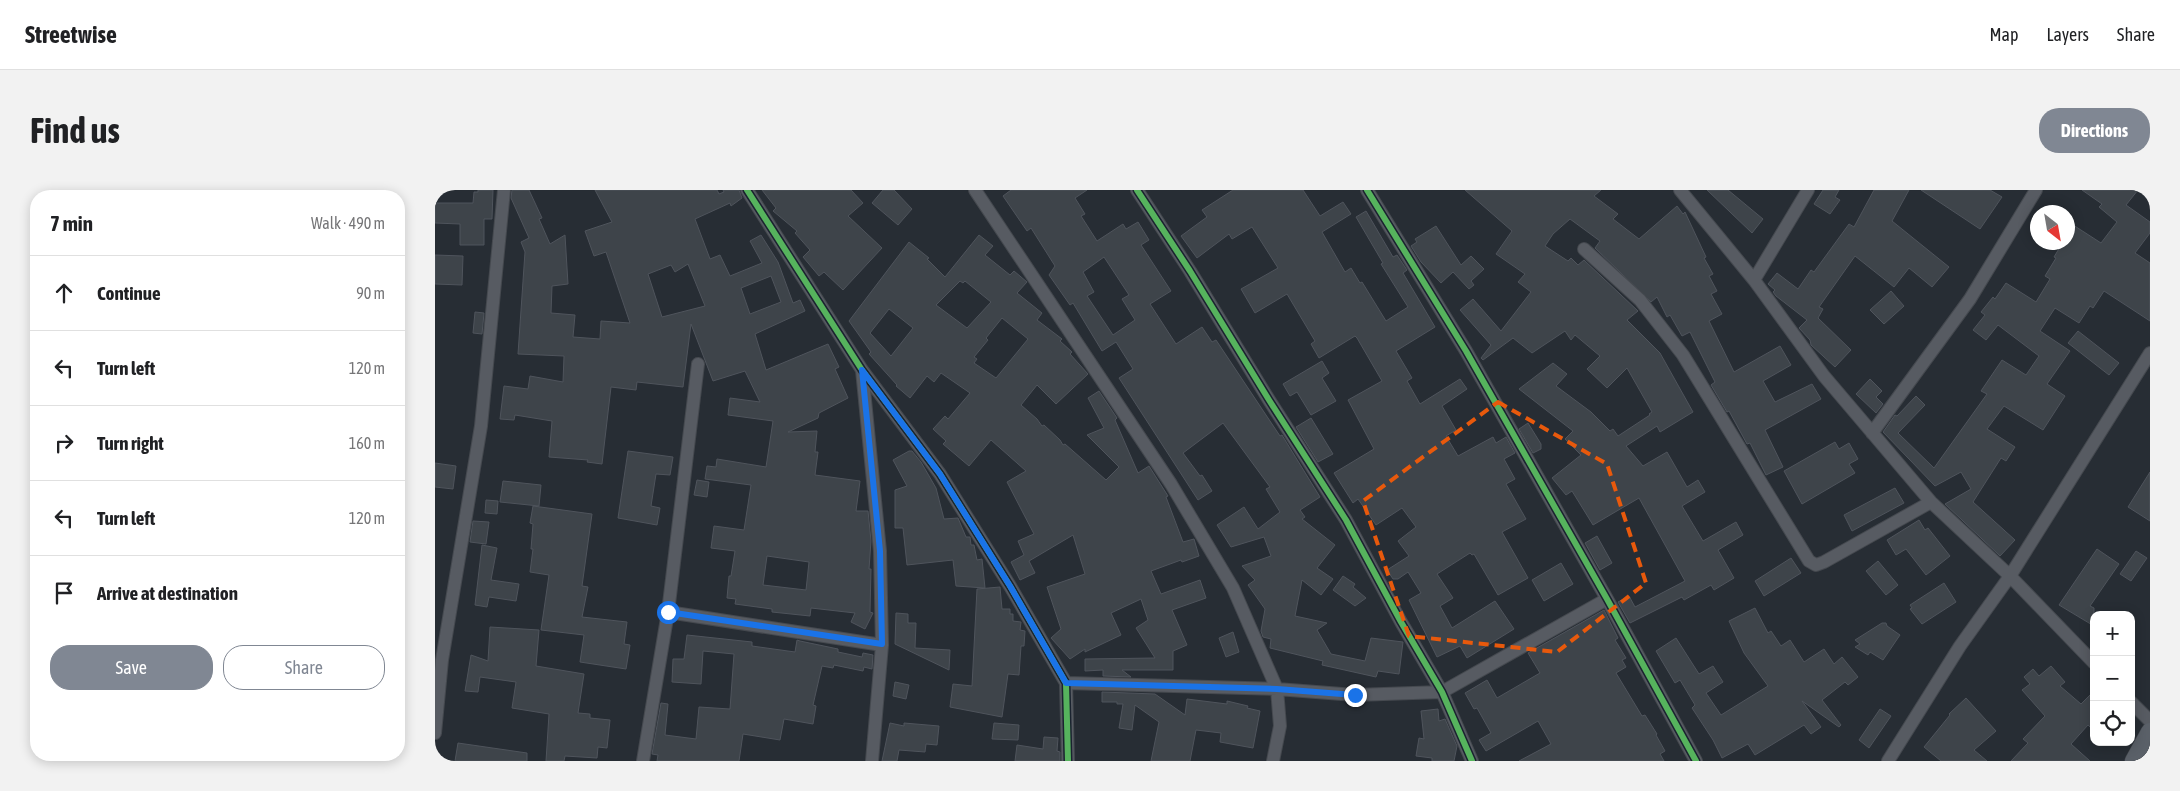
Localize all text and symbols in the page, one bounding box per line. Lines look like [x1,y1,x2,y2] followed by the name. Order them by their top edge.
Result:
[25,21,117,48] text: Streetwise
[1989,24,2018,45] text: Map
[2046,24,2089,45] text: Layers
[2117,24,2155,45] text: Share
[2039,108,2150,153] button: Directions
[30,110,120,150] text: Find us
[2030,205,2075,250] north arrow
[50,211,93,235] text: 7 min
[311,214,385,232] text: Walk · 490 m
[50,279,78,307] icon: ahead
[97,282,161,304] text: Continue
[356,284,385,302] text: 90 m
[50,354,78,382] icon: left
[97,357,155,379] text: Turn left
[349,359,385,377] text: 120 m
[50,429,78,457] icon: right
[97,432,164,454] text: Turn right
[349,434,385,452] text: 160 m
[50,504,78,532] icon: left
[97,507,155,529] text: Turn left
[349,509,385,527] text: 120 m
[50,579,78,607] icon: arrive
[97,582,238,604] text: Arrive at destination
[657,601,680,624] route start
[2090,611,2135,746] map controls
[2090,611,2135,656] button: +
[50,645,213,690] button: Save
[223,645,385,690] button: Share
[2090,656,2135,701] button: −
[1344,684,1367,707] route end
[2090,701,2135,746] button: locate

